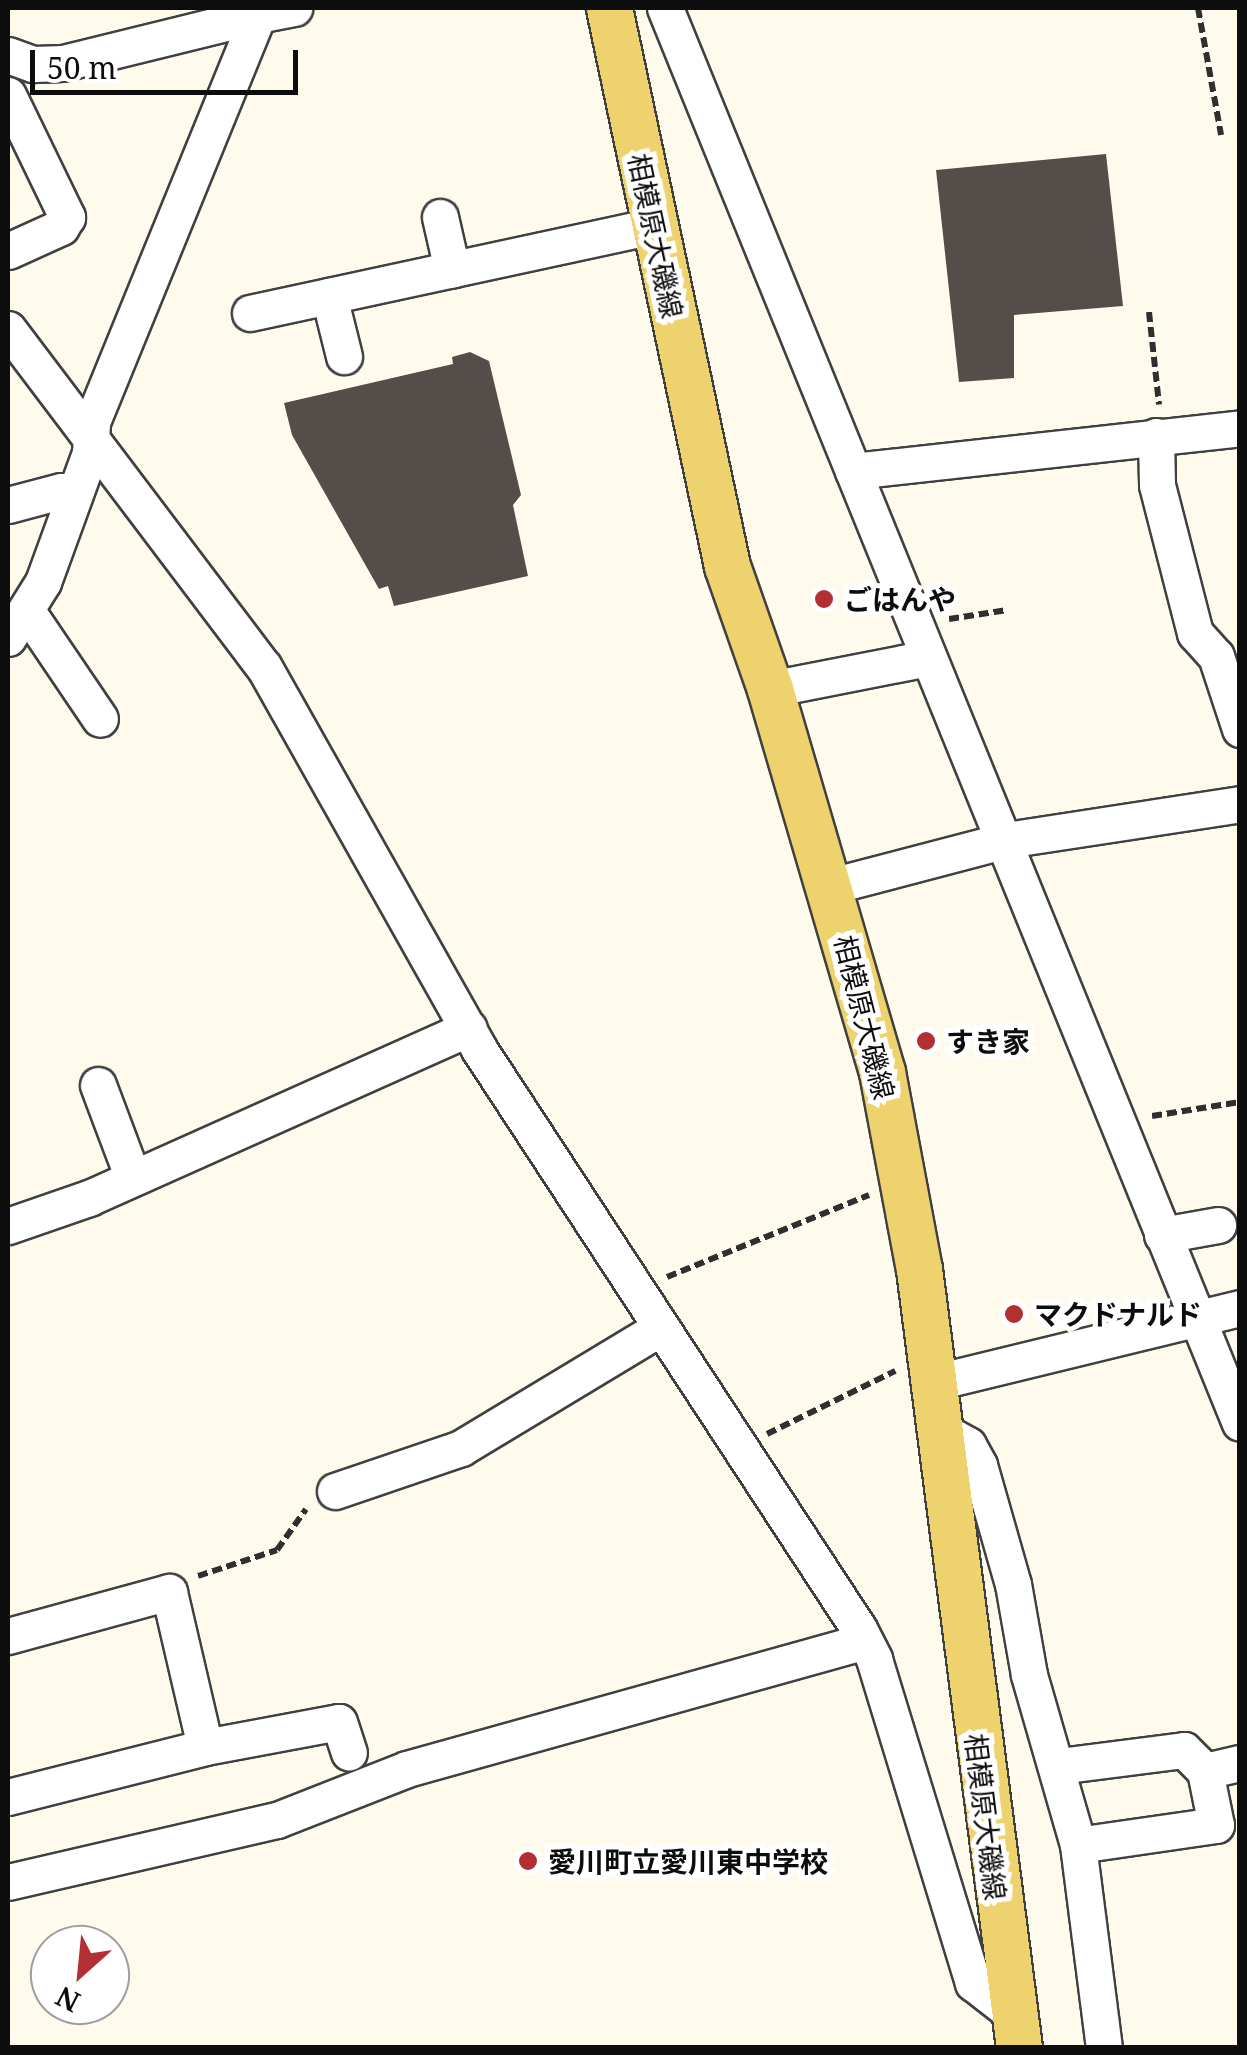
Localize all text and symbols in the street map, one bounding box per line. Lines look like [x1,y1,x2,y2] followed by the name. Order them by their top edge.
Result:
[35,30,302,92] scale bar
[47,47,117,88] text: 50 m
[622,150,690,322] street label: 相模原大磯線
[844,582,956,616] place label: ごはんや
[813,588,835,610] marker: ごはんや
[828,931,902,1103] street label: 相模原大磯線
[946,1024,1030,1058] place label: すき家
[915,1030,937,1052] marker: すき家
[1034,1297,1202,1331] place label: マクドナルド
[1003,1303,1025,1325] marker: マクドナルド
[959,1732,1013,1902] street label: 相模原大磯線
[548,1844,828,1878] place label: 愛川町立愛川東中学校
[517,1850,539,1872] marker: 愛川町立愛川東中学校
[30,1925,130,2025] north arrow
[49,1978,86,2022] text: N

